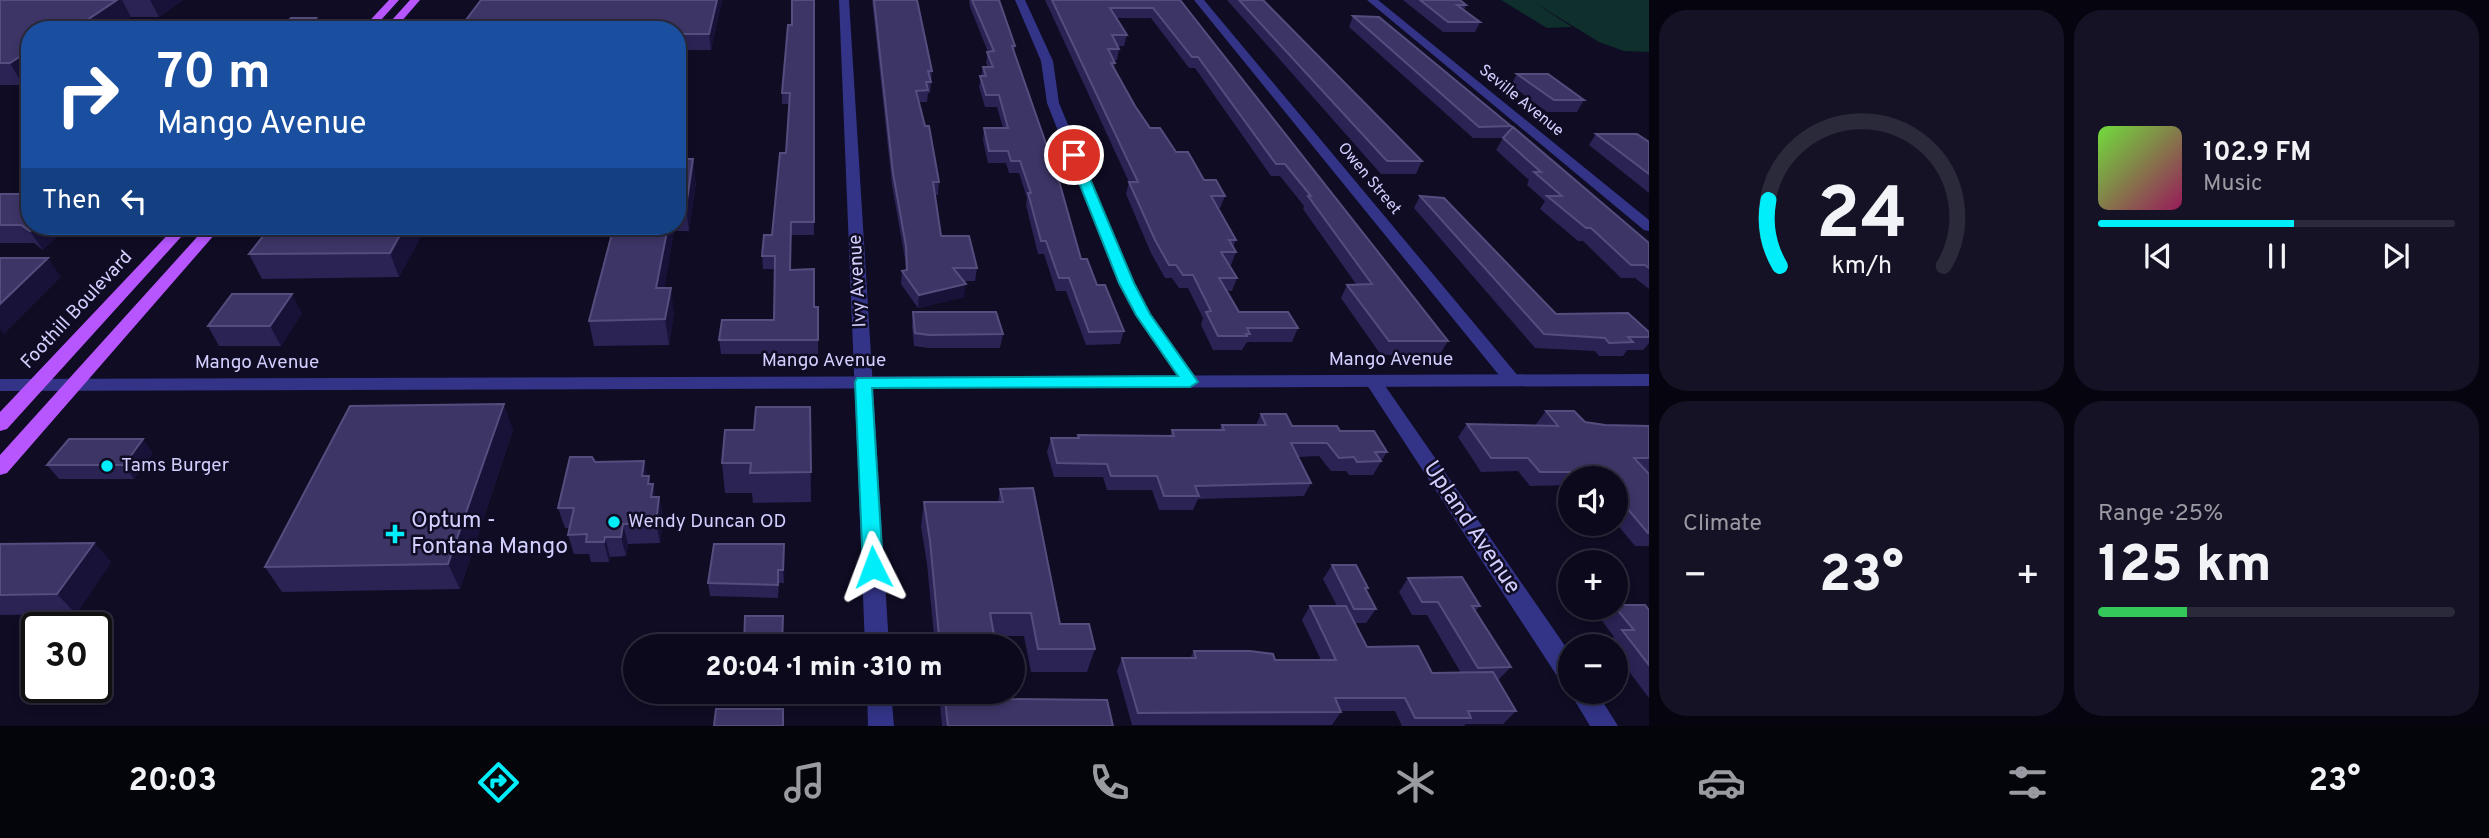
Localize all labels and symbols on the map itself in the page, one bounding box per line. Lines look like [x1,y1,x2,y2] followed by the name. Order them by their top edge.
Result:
[1475,61,1567,141] street label: Seville Avenue
[1044,125,1104,185] pin
[1333,139,1405,219] street label: Owen Street
[844,234,872,328] street label: Ivy Avenue
[16,246,138,374] street label: Foothill Boulevard
[1329,348,1453,372] street label: Mango Avenue
[762,349,886,373] street label: Mango Avenue
[195,351,319,375] street label: Mango Avenue
[121,454,230,478] place label: Tams Burger
[1416,456,1526,600] street label: Upland Avenue
[99,458,115,474] marker: Tams Burger
[411,507,568,562] place label: Optum - Fontana Mango
[628,510,786,534] place label: Wendy Duncan OD
[606,514,622,530] marker: Wendy Duncan OD
[385,524,405,544] marker: Optum - Fontana Mango
[836,530,910,604] position arrow
[21,612,112,703] speed limit sign: 30

